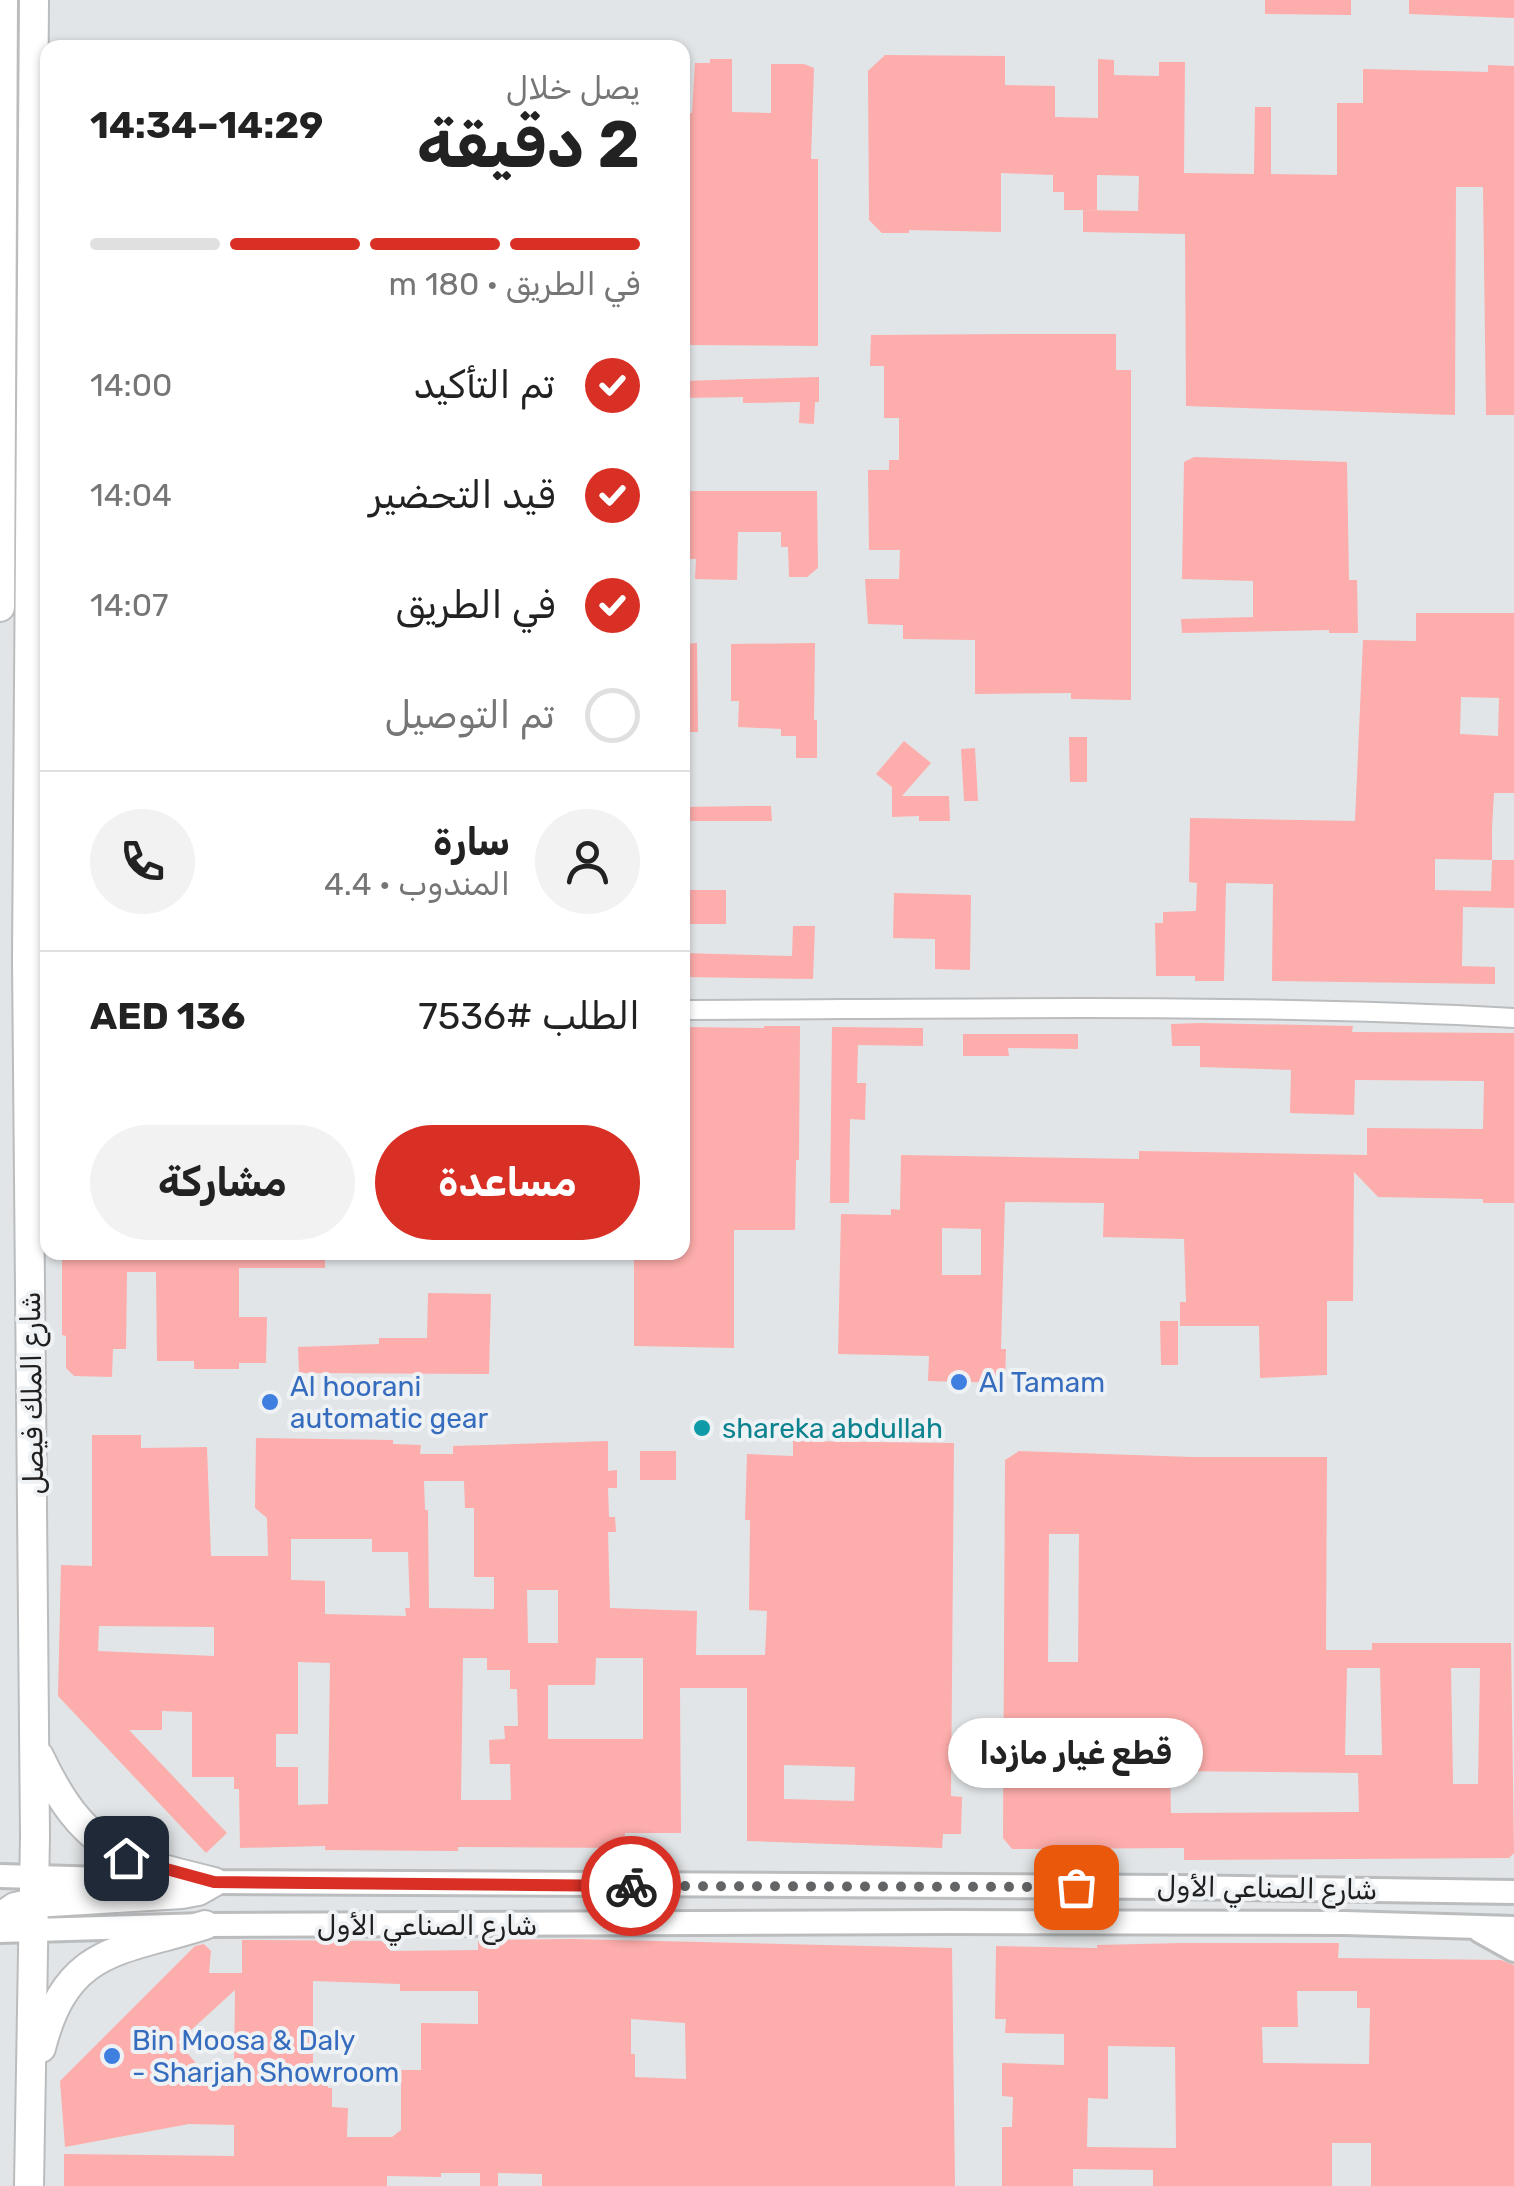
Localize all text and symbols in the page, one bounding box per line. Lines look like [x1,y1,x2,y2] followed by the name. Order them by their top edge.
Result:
[506,69,640,107] text: يصل خلال
[90,102,323,148] text: 14:29–14:34
[417,106,640,183] text: 2 دقيقة
[389,265,640,303] text: في الطريق · 180 m
[585,358,640,413] icon: check
[413,362,555,408] text: تم التأكيد
[90,366,172,404] text: 14:00
[585,468,640,523] icon: check
[369,472,555,518] text: قيد التحضير
[90,476,172,514] text: 14:04
[585,578,640,633] icon: check
[395,582,555,628] text: في الطريق
[90,586,169,624] text: 14:07
[385,692,555,738] text: تم التوصيل
[90,809,195,914] button: phone
[535,809,640,914] button: person
[433,819,510,865] text: سارة
[324,865,510,903] text: المندوب · 4.4
[90,993,245,1039] text: AED 136
[418,993,640,1039] text: الطلب #7536
[90,1125,355,1240] button: مشاركة
[375,1125,640,1240] button: مساعدة
[14,1291,53,1495] street label: شارع الملك فيصل
[979,1366,1105,1399] place label: Al Tamam
[290,1370,488,1435] place label: Al hoorani automatic gear
[948,1371,970,1393] marker: Al Tamam
[259,1391,281,1413] marker: Al hoorani automatic gear
[722,1412,943,1445] place label: shareka abdullah
[691,1417,713,1439] marker: shareka abdullah
[948,1717,1204,1787] callout: قطع غيار مازدا
[979,1734,1172,1772] text: قطع غيار مازدا
[84,1816,169,1901] pin
[99,1831,154,1886] icon: home
[581,1836,681,1936] courier
[1034,1845,1119,1930] pin
[604,1859,659,1914] icon: bike
[1049,1860,1104,1915] icon: bag
[1156,1870,1378,1911] street label: شارع الصناعي الأول
[317,1909,537,1947] street label: شارع الصناعي الأول
[132,2024,399,2089] place label: Bin Moosa & Daly - Sharjah Showroom
[101,2045,123,2067] marker: Bin Moosa & Daly - Sharjah Showroom

